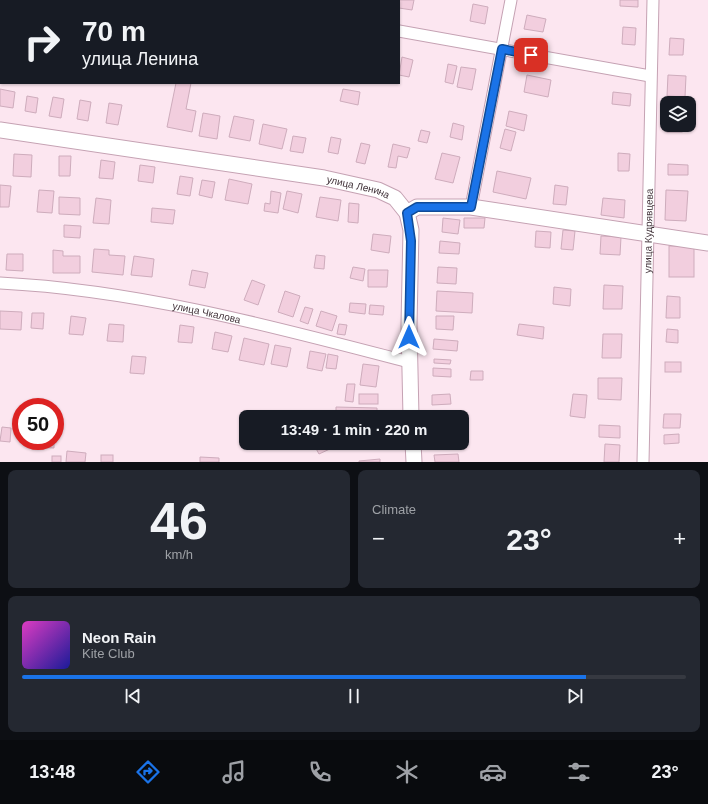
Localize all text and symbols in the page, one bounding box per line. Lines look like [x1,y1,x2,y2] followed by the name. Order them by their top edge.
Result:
[16,16,68,68] icon: right
[82,16,146,47] text: 70 m
[514,38,548,72] pin
[520,44,542,66] icon: arrive
[82,49,198,69] text: улица Ленина
[660,96,696,132] map controls
[660,96,696,132] button: layers
[326,173,392,200] street label: улица Ленина
[642,188,654,274] street label: улица Кудрявцева
[172,300,242,325] street label: улица Чкалова
[388,316,430,358] position arrow
[12,398,64,450] speed limit sign: 50
[281,421,427,438] text: 13:49 · 1 min · 220 m
[150,492,208,550] text: 46
[372,502,416,517] text: Climate
[506,523,552,556] text: 23°
[372,526,385,551] text: −
[673,526,686,551] text: +
[165,547,193,562] text: km/h
[82,629,156,646] text: Neon Rain
[82,646,135,661] text: Kite Club
[122,685,144,707] icon: previous
[343,685,365,707] icon: pause
[564,685,586,707] icon: next
[134,758,162,786] icon: directions
[220,758,248,786] icon: music
[306,758,334,786] icon: phone
[393,758,421,786] icon: climate
[479,758,507,786] icon: car
[565,758,593,786] icon: filters
[29,762,75,782] text: 13:48
[652,762,679,782] text: 23°

